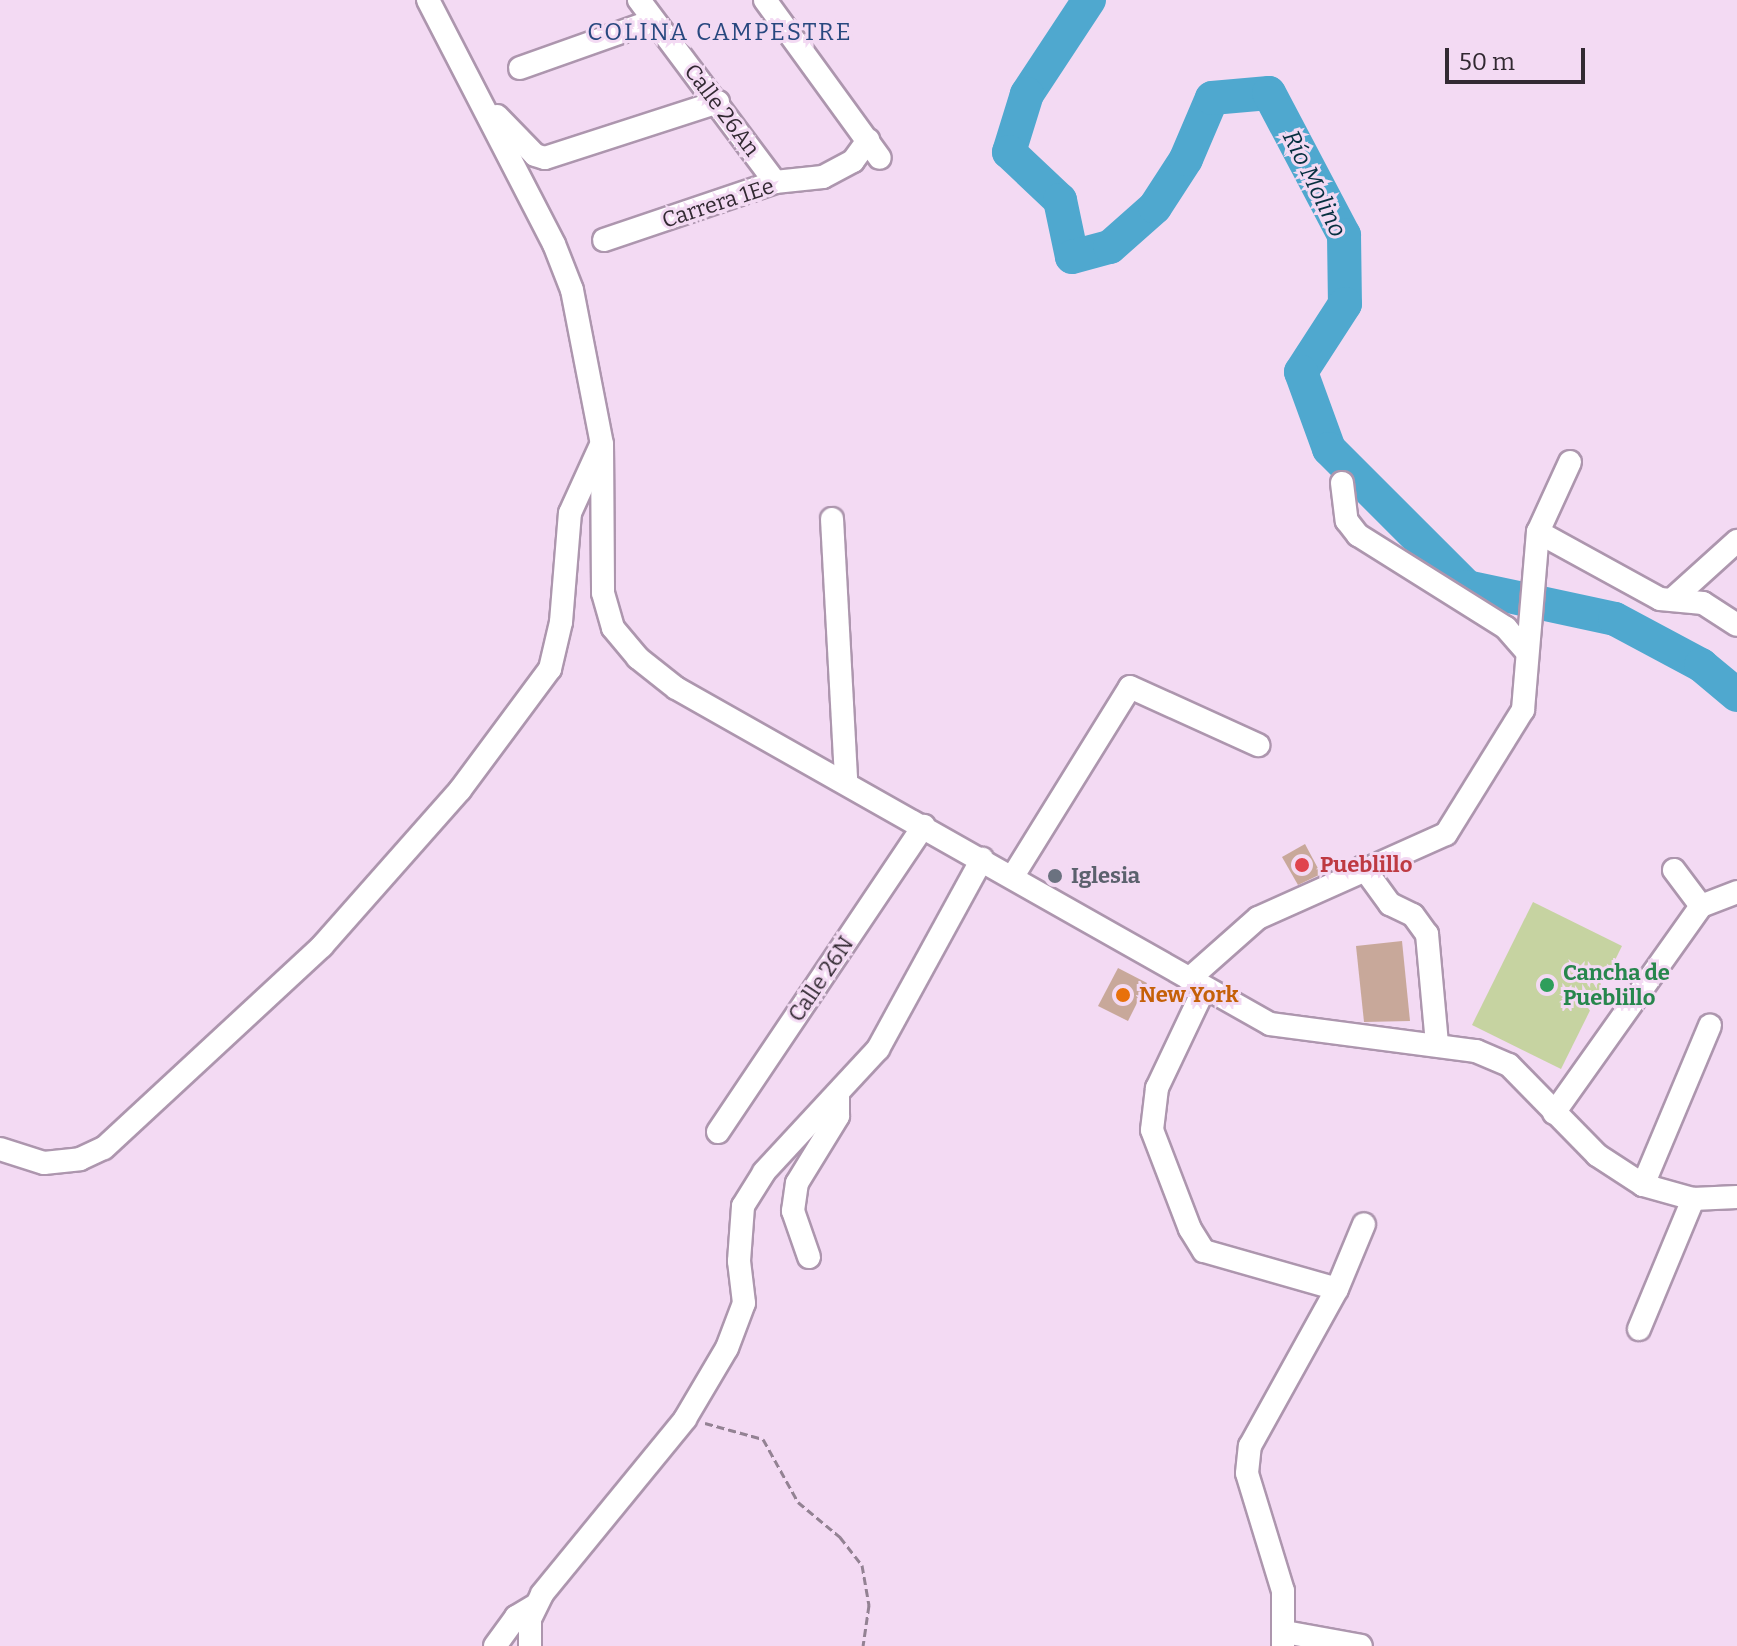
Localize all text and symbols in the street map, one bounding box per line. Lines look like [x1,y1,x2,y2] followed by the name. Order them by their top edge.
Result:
[587,19,853,47] district label: COLINA CAMPESTRE
[1449,32,1589,82] scale bar
[1459,48,1515,76] text: 50 m
[679,59,765,161] street label: Calle 26An
[1276,126,1352,242] water label: Río Molino
[659,172,777,234] street label: Carrera 1Ee
[1320,852,1412,878] place label: Pueblillo
[1291,854,1313,876] marker: Pueblillo
[1071,863,1140,889] place label: Iglesia
[1046,867,1064,885] marker: Iglesia
[783,931,859,1027] street label: Calle 26N
[1563,959,1670,1010] place label: Cancha de Pueblillo
[1538,976,1556,994] marker: Cancha de Pueblillo
[1139,982,1239,1008] place label: New York
[1114,986,1132,1004] marker: New York

